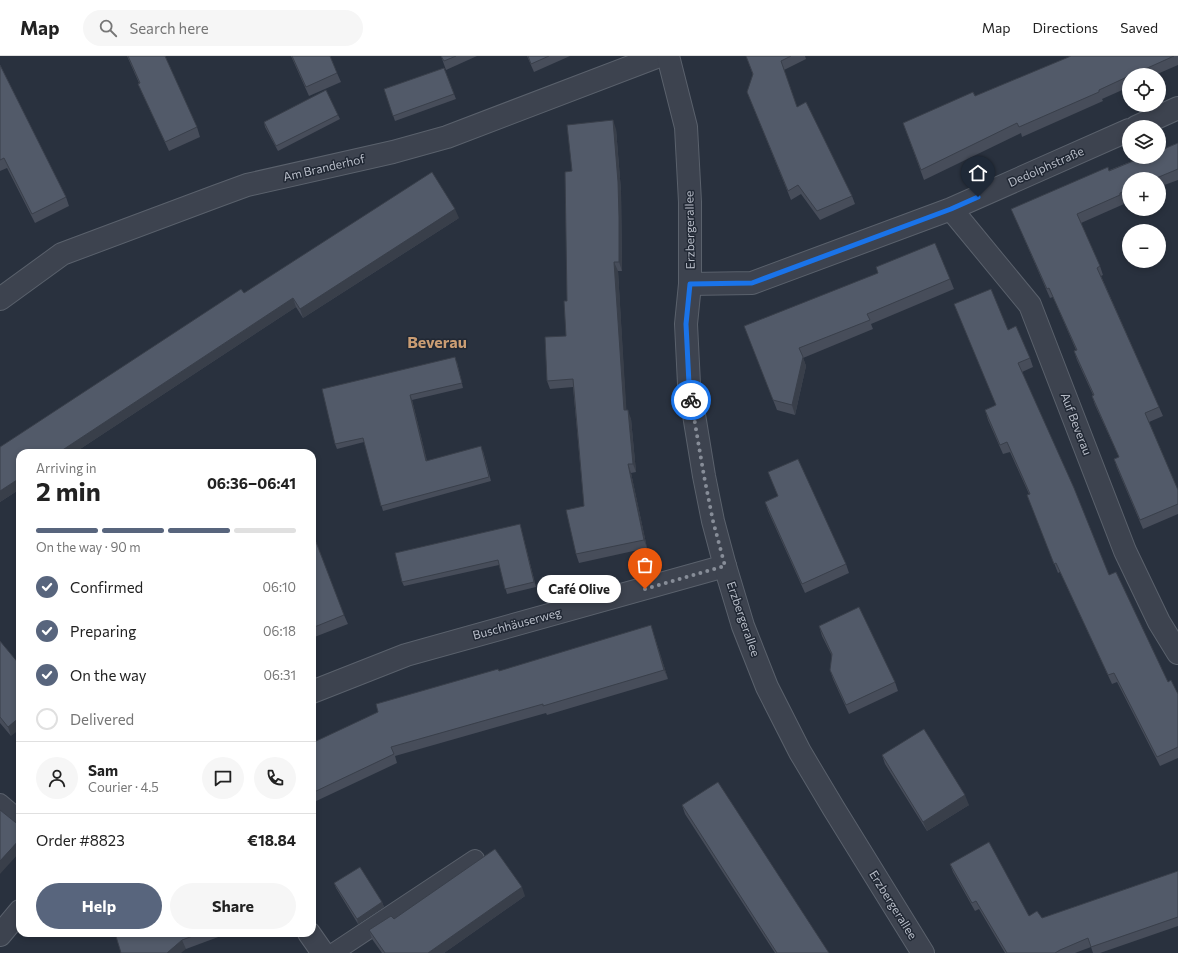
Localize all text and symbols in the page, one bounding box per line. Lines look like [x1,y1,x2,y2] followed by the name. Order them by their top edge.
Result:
[83,10,363,46] search box
[20,16,59,39] text: Map
[97,17,119,39] icon: search
[129,19,209,37] text: Search here
[982,19,1011,36] text: Map
[1033,19,1098,36] text: Directions
[1120,19,1158,36] text: Saved
[1122,68,1166,268] map controls
[1122,68,1166,112] button: locate
[1122,120,1166,164] button: layers
[1006,143,1086,189] street label: Dedolphstraße
[282,151,366,183] street label: Am Branderhof
[961,156,995,197] pin
[967,162,989,184] icon: home
[1122,172,1166,216] button: +
[681,191,697,269] street label: Erzbergerallee
[1122,224,1166,268] button: −
[407,332,467,351] district label: Beverau
[671,380,711,420] courier
[680,389,702,411] icon: bike
[1059,390,1095,457] street label: Auf Beverau
[36,460,96,476] text: Arriving in
[207,474,296,492] text: 06:36–06:41
[36,475,101,506] text: 2 min
[36,539,141,555] text: On the way · 90 m
[628,548,662,589] pin
[634,554,656,576] icon: bag
[537,575,621,603] callout: Café Olive
[36,576,58,598] icon: check
[70,578,143,596] text: Confirmed
[263,579,296,595] text: 06:10
[725,579,763,658] street label: Erzbergerallee
[548,581,610,597] text: Café Olive
[471,604,563,642] street label: Buschhäuserweg
[36,620,58,642] icon: check
[70,622,136,640] text: Preparing
[263,623,296,639] text: 06:18
[36,664,58,686] icon: check
[70,666,147,684] text: On the way
[264,667,296,683] text: 06:31
[70,710,134,728] text: Delivered
[36,757,78,799] button: person
[202,757,244,799] button: chat
[254,757,296,799] button: phone
[88,761,118,779] text: Sam
[88,779,159,795] text: Courier · 4.5
[36,831,125,849] text: Order #8823
[247,831,296,849] text: €18.84
[867,867,921,941] street label: Erzbergerallee
[36,883,162,929] button: Help
[170,883,296,929] button: Share

